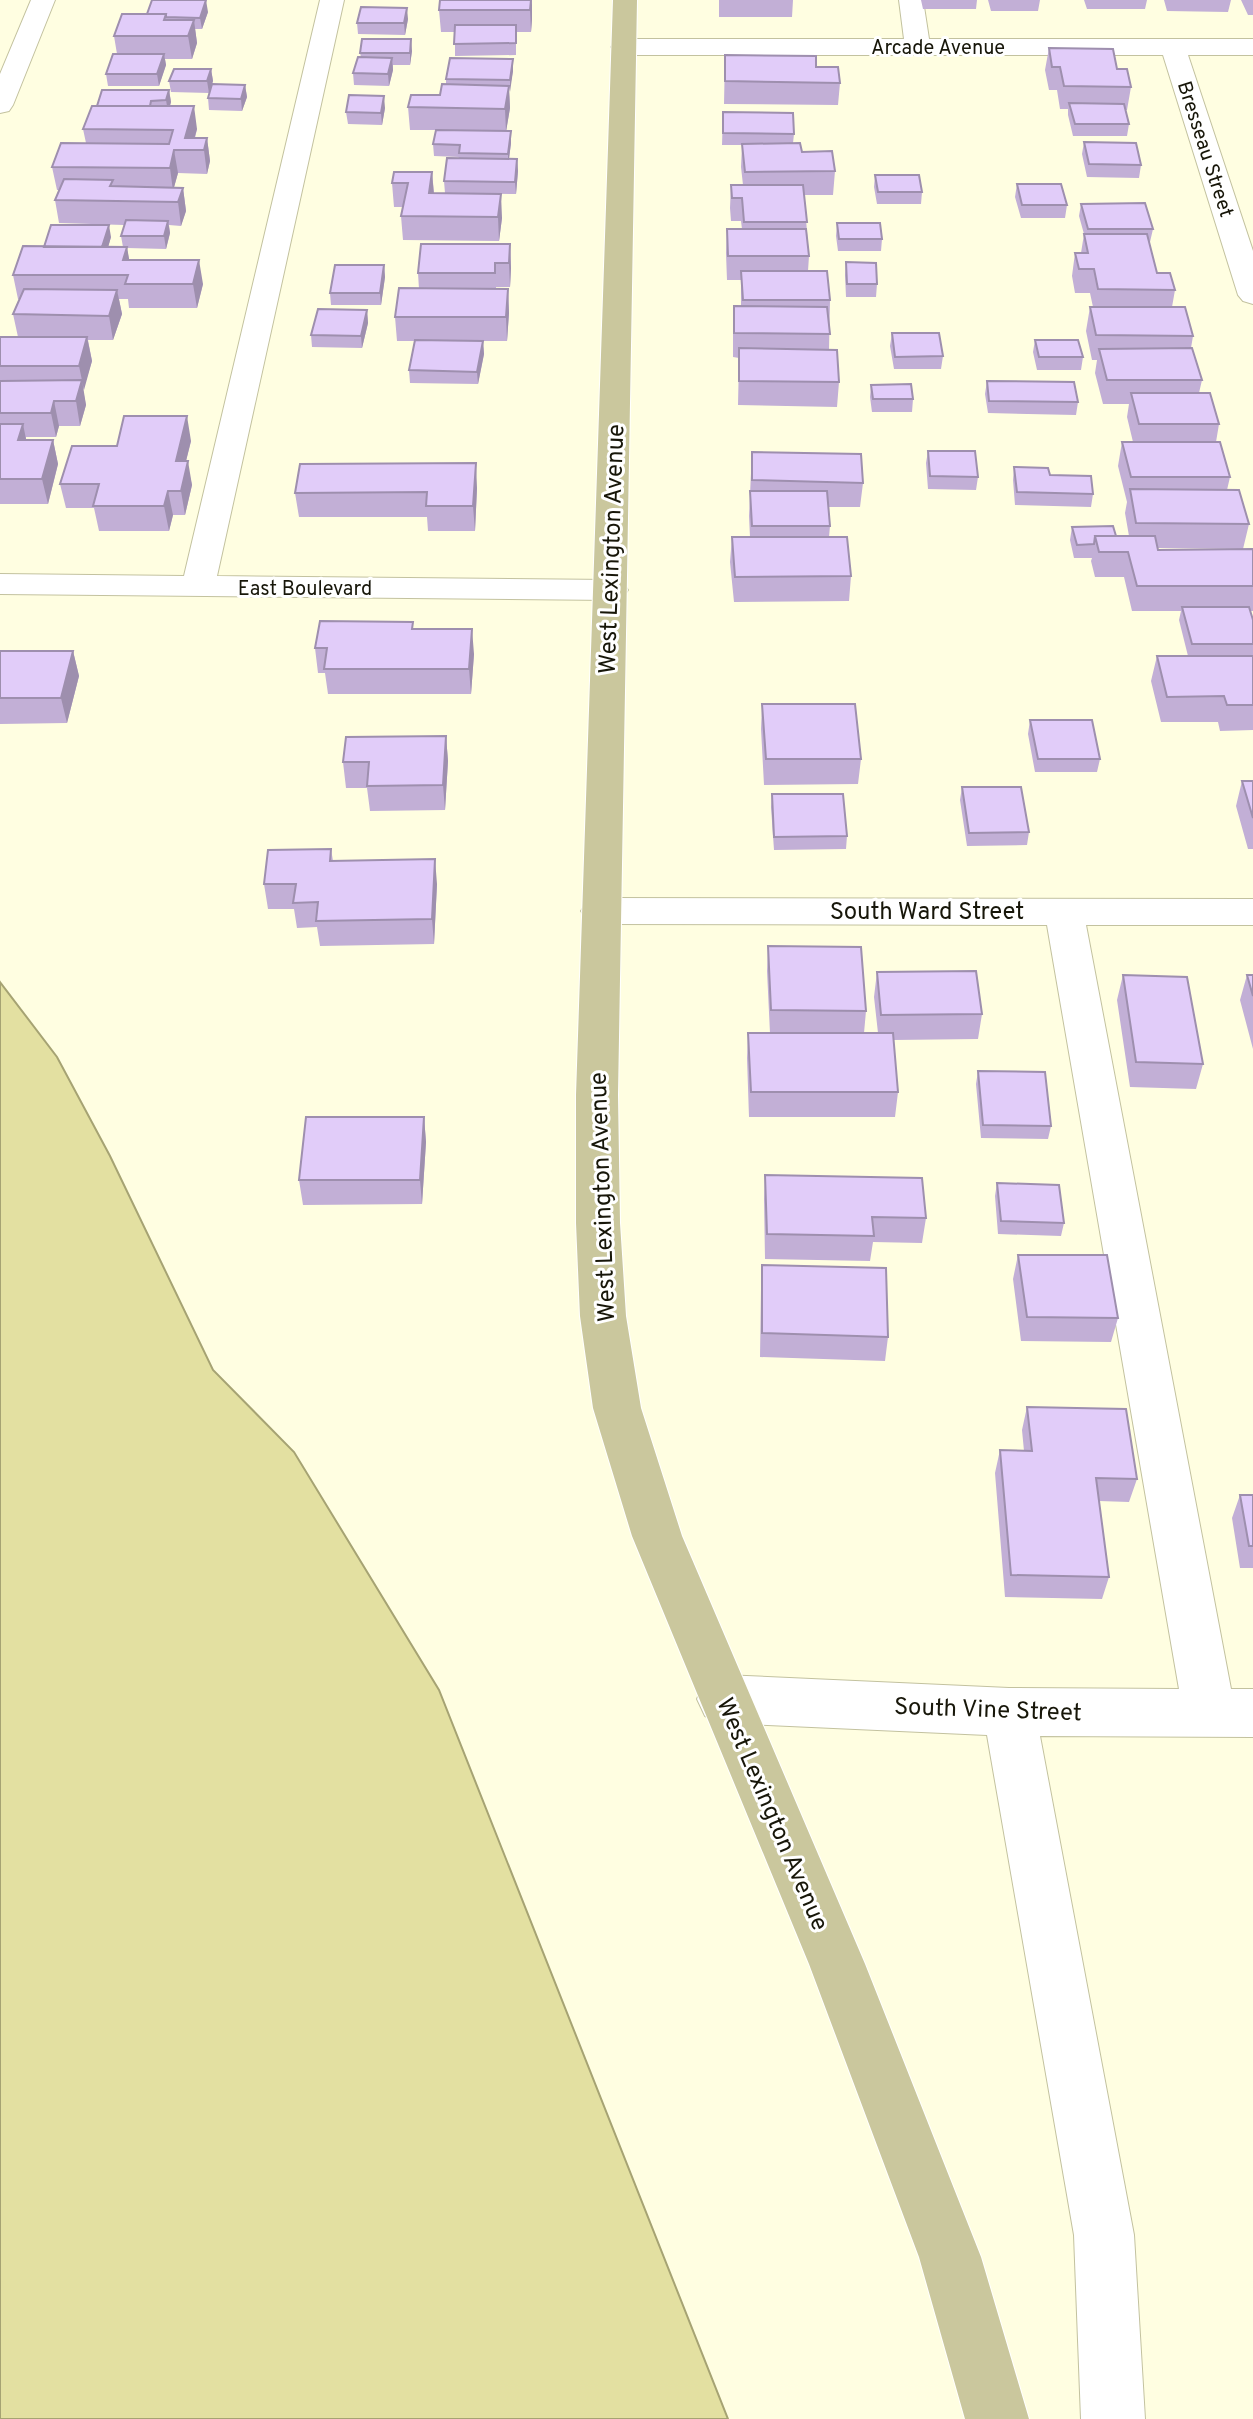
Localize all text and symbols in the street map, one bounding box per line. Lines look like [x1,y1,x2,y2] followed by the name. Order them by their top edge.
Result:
[871,36,1005,62] street label: Arcade Avenue
[1170,78,1238,221] street label: Bresseau Street
[594,424,632,675] street label: West Lexington Avenue
[238,577,372,603] street label: East Boulevard
[830,898,1024,928] street label: South Ward Street
[585,1071,623,1322] street label: West Lexington Avenue
[894,1693,1082,1729] street label: South Vine Street
[708,1694,834,1936] street label: West Lexington Avenue

